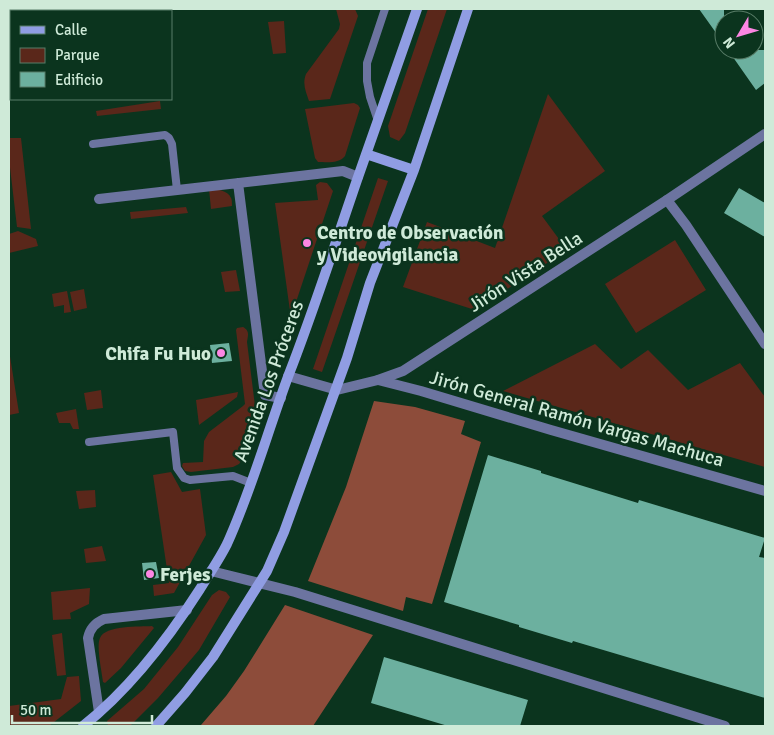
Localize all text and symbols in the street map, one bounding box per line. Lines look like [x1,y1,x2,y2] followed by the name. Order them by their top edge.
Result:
[10,10,172,100] legend
[714,10,764,60] north arrow
[55,21,88,39] text: Calle
[719,34,739,52] text: N
[55,46,100,64] text: Parque
[55,71,103,89] text: Edificio
[316,221,503,267] place label: Centro de Observación y Videovigilancia
[464,226,587,318] street label: Jirón Vista Bella
[301,237,313,249] marker: Centro de Observación y Videovigilancia
[229,297,309,465] street label: Avenida Los Próceres
[105,342,211,366] place label: Chifa Fu Huo
[215,347,227,359] marker: Chifa Fu Huo
[427,365,727,473] street label: Jirón General Ramón Vargas Machuca
[160,563,211,587] place label: Ferjes
[144,568,156,580] marker: Ferjes
[12,692,152,724] scale bar
[20,701,51,719] text: 50 m

